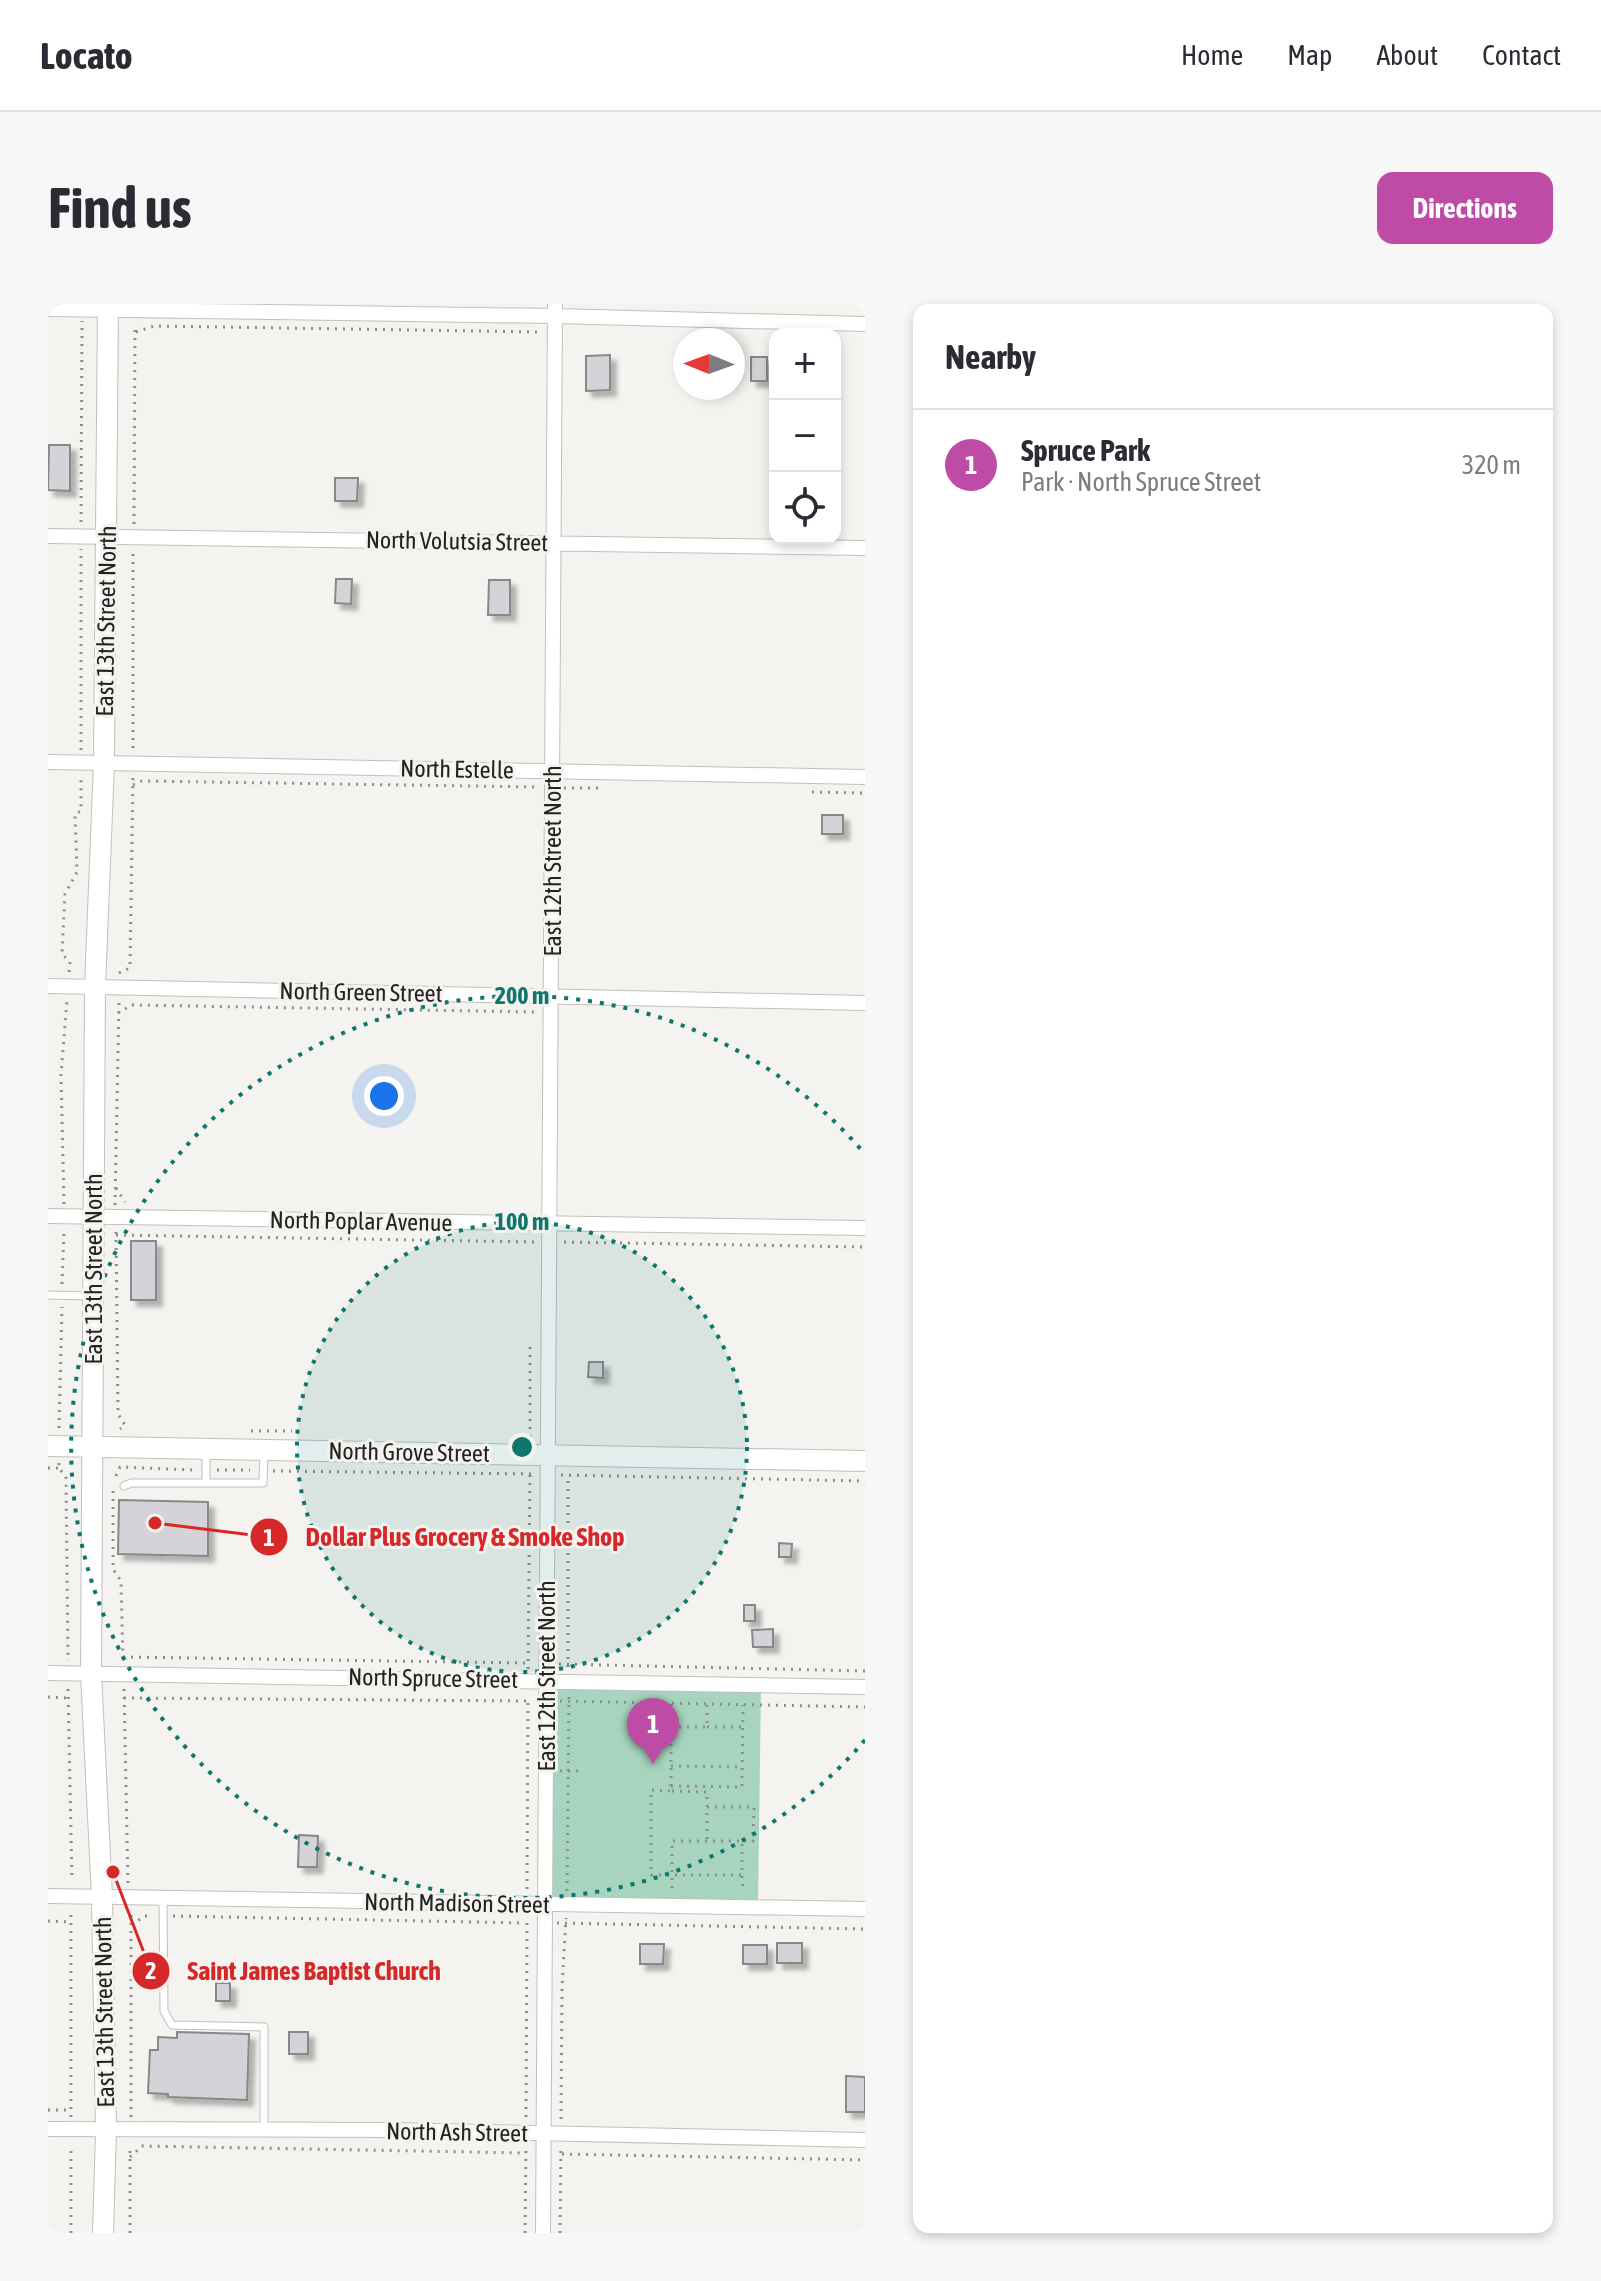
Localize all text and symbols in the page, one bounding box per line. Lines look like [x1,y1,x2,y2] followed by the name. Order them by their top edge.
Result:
[40,34,133,77] text: Locato
[1181,39,1243,71] text: Home
[1287,39,1332,71] text: Map
[1376,39,1438,71] text: About
[1482,39,1561,71] text: Contact
[1377,172,1553,244] button: Directions
[48,176,192,240] text: Find us
[673,328,745,400] north arrow
[769,328,841,544] map controls
[769,328,841,400] button: +
[945,337,1036,376] text: Nearby
[769,400,841,472] button: −
[1021,433,1150,467] text: Spruce Park
[965,450,977,480] text: 1
[1462,450,1521,480] text: 320 m
[1021,467,1261,497] text: Park · North Spruce Street
[769,472,841,544] button: locate
[91,525,121,717] street label: East 13th Street North
[366,526,549,556] street label: North Volutsia Street
[400,755,514,783] street label: North Estelle
[539,765,566,957] street label: East 12th Street North
[279,977,443,1007] street label: North Green Street
[495,982,549,1009] text: 200 m
[364,1076,404,1116] your location
[80,1173,107,1365] street label: East 13th Street North
[269,1206,453,1236] street label: North Poplar Avenue
[495,1208,549,1235] text: 100 m
[508,1433,536,1461] centre of rings
[328,1437,490,1467] street label: North Grove Street
[249,1512,640,1562] callout: Dollar Plus Grocery & Smoke Shop
[305,1522,625,1552] text: Dollar Plus Grocery & Smoke Shop
[263,1524,275,1551] text: 1
[533,1580,560,1772] street label: East 12th Street North
[348,1663,518,1693] street label: North Spruce Street
[627,1698,679,1764] pin: 1
[364,1888,550,1918] street label: North Madison Street
[89,1916,119,2108] street label: East 13th Street North
[131,1946,457,1996] callout: Saint James Baptist Church
[187,1956,441,1986] text: Saint James Baptist Church
[145,1957,157,1984] text: 2
[386,2117,528,2147] street label: North Ash Street

